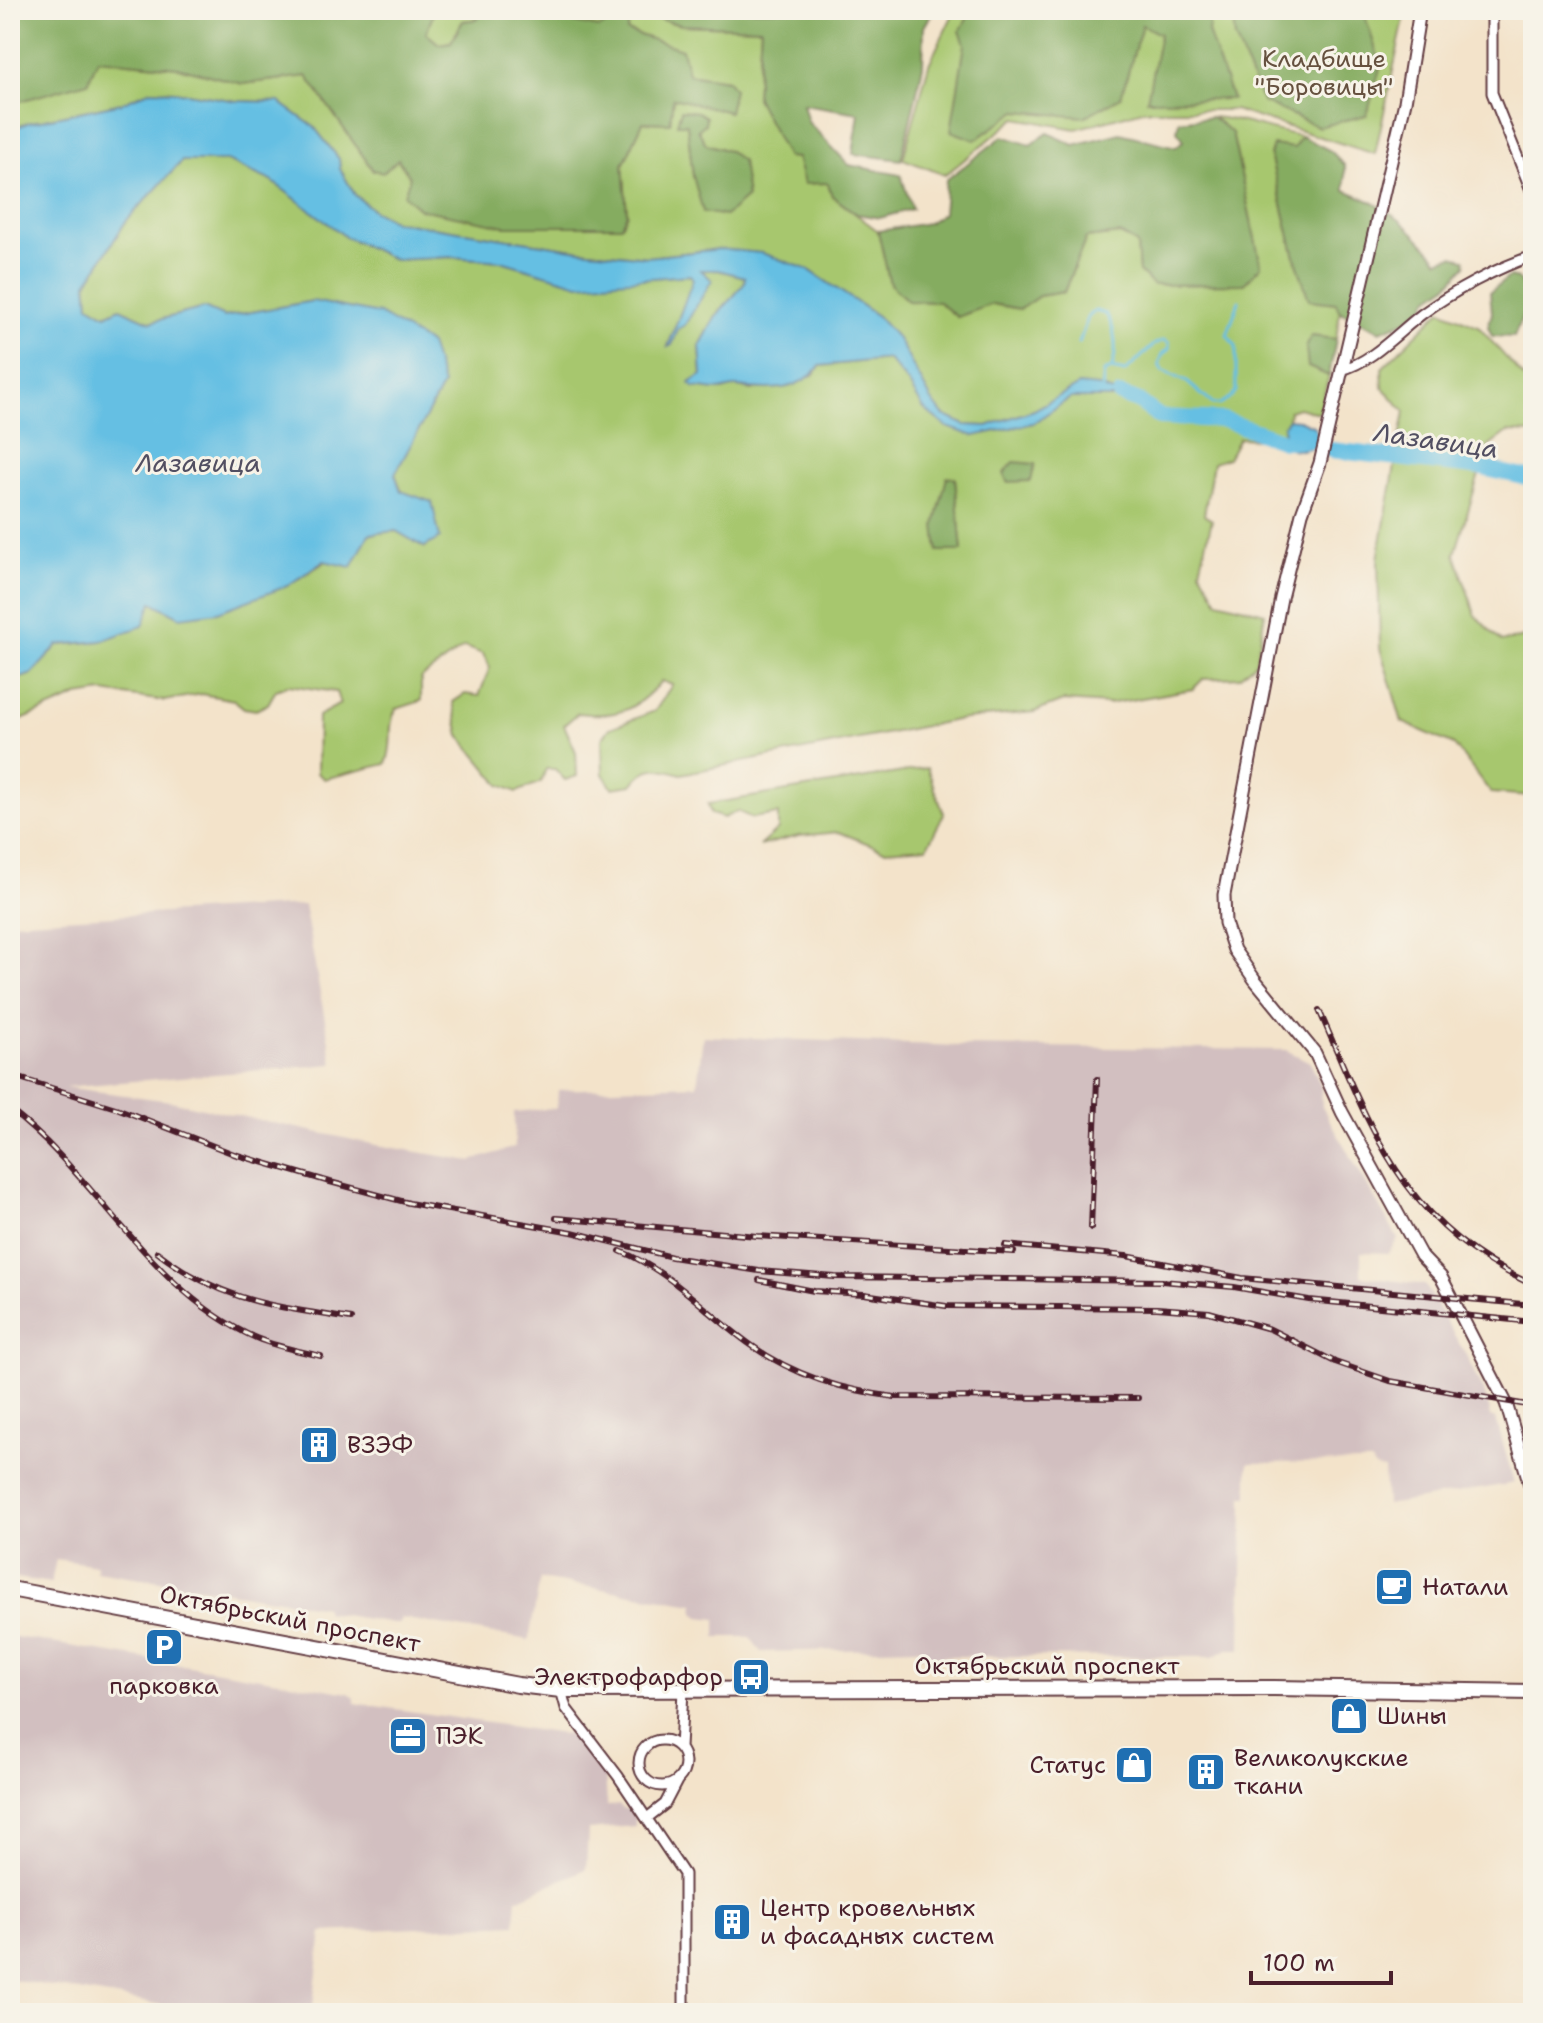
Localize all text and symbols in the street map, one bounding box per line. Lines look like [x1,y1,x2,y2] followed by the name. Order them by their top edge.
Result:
[1255,43,1393,103] park label: Кладбище "Боровицы"
[1371,414,1500,466] water label: Лазавица
[134,445,261,480] water label: Лазавица
[298,1424,340,1466] building icon: ВЗЭФ
[347,1429,413,1461] place label: ВЗЭФ
[1373,1566,1415,1608] cafe icon: Натали
[1422,1571,1509,1603] place label: Натали
[157,1578,424,1660] street label: Октябрьский проспект
[143,1626,185,1668] parking icon: парковка
[915,1650,1180,1682] street label: Октябрьский проспект
[730,1656,772,1698] bus stop icon: Электрофарфор
[535,1661,723,1693] place label: Электрофарфор
[109,1670,219,1702] place label: парковка
[1328,1695,1370,1737] shop icon: Шины
[1377,1700,1447,1732] place label: Шины
[387,1715,429,1757] office icon: ПЭК
[436,1720,483,1752] place label: ПЭК
[1234,1742,1409,1802] place label: Великолукские ткани
[1113,1744,1155,1786] shop icon: Статус
[1029,1749,1106,1781] place label: Статус
[1185,1751,1227,1793] building icon: Великолукские ткани
[760,1892,994,1952] place label: Центр кровельных и фасадных систем
[711,1901,753,1943] building icon: Центр кровельных и фасадных систем
[1251,1935,1391,1985] scale bar
[1263,1947,1335,1979] text: 100 m

